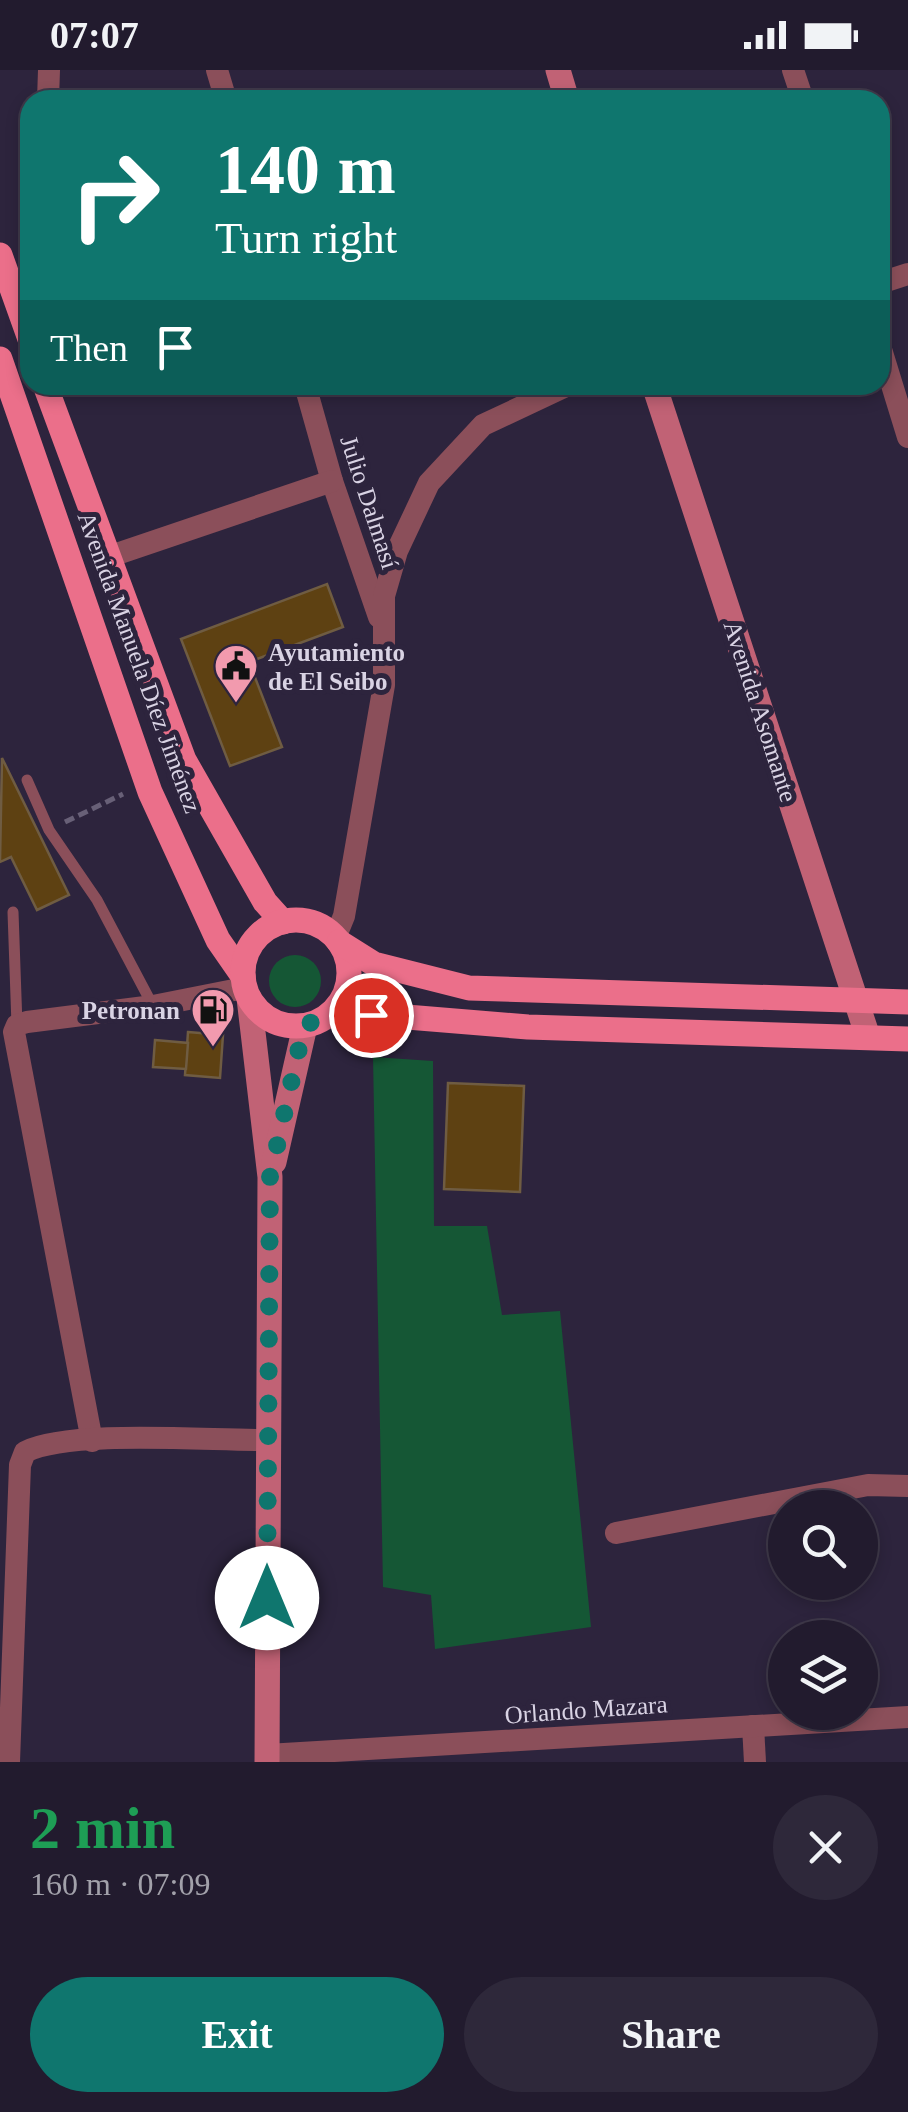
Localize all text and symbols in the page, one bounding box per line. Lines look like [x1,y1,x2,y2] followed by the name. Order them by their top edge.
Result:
[50,14,139,56] text: 07:07
[50,130,180,260] icon: right
[215,131,396,208] text: 140 m
[215,213,397,263] text: Turn right
[148,320,203,375] icon: arrive
[50,327,128,369] text: Then
[335,432,404,572] street label: Julio Dalmasí
[72,508,207,816] street label: Avenida Manuela Díez Jiménez
[718,617,803,805] street label: Avenida Asomante
[268,639,405,695] place label: Ayutamiento de El Seibo
[213,643,259,704] public building icon: Ayutamiento de El Seibo
[329,973,414,1058] pin
[190,987,236,1048] fuel station icon: Petronan
[344,988,399,1043] icon: arrive
[82,997,180,1024] place label: Petronan
[768,1490,878,1730] map controls
[768,1490,878,1600] button: search
[215,1546,319,1650] position arrow
[768,1620,878,1730] button: layers
[504,1690,668,1729] street label: Orlando Mazara
[30,1795,175,1861] text: 2 min
[773,1795,878,1900] button: close
[30,1866,210,1902] text: 160 m · 07:09
[30,1977,444,2092] button: Exit
[464,1977,878,2092] button: Share

